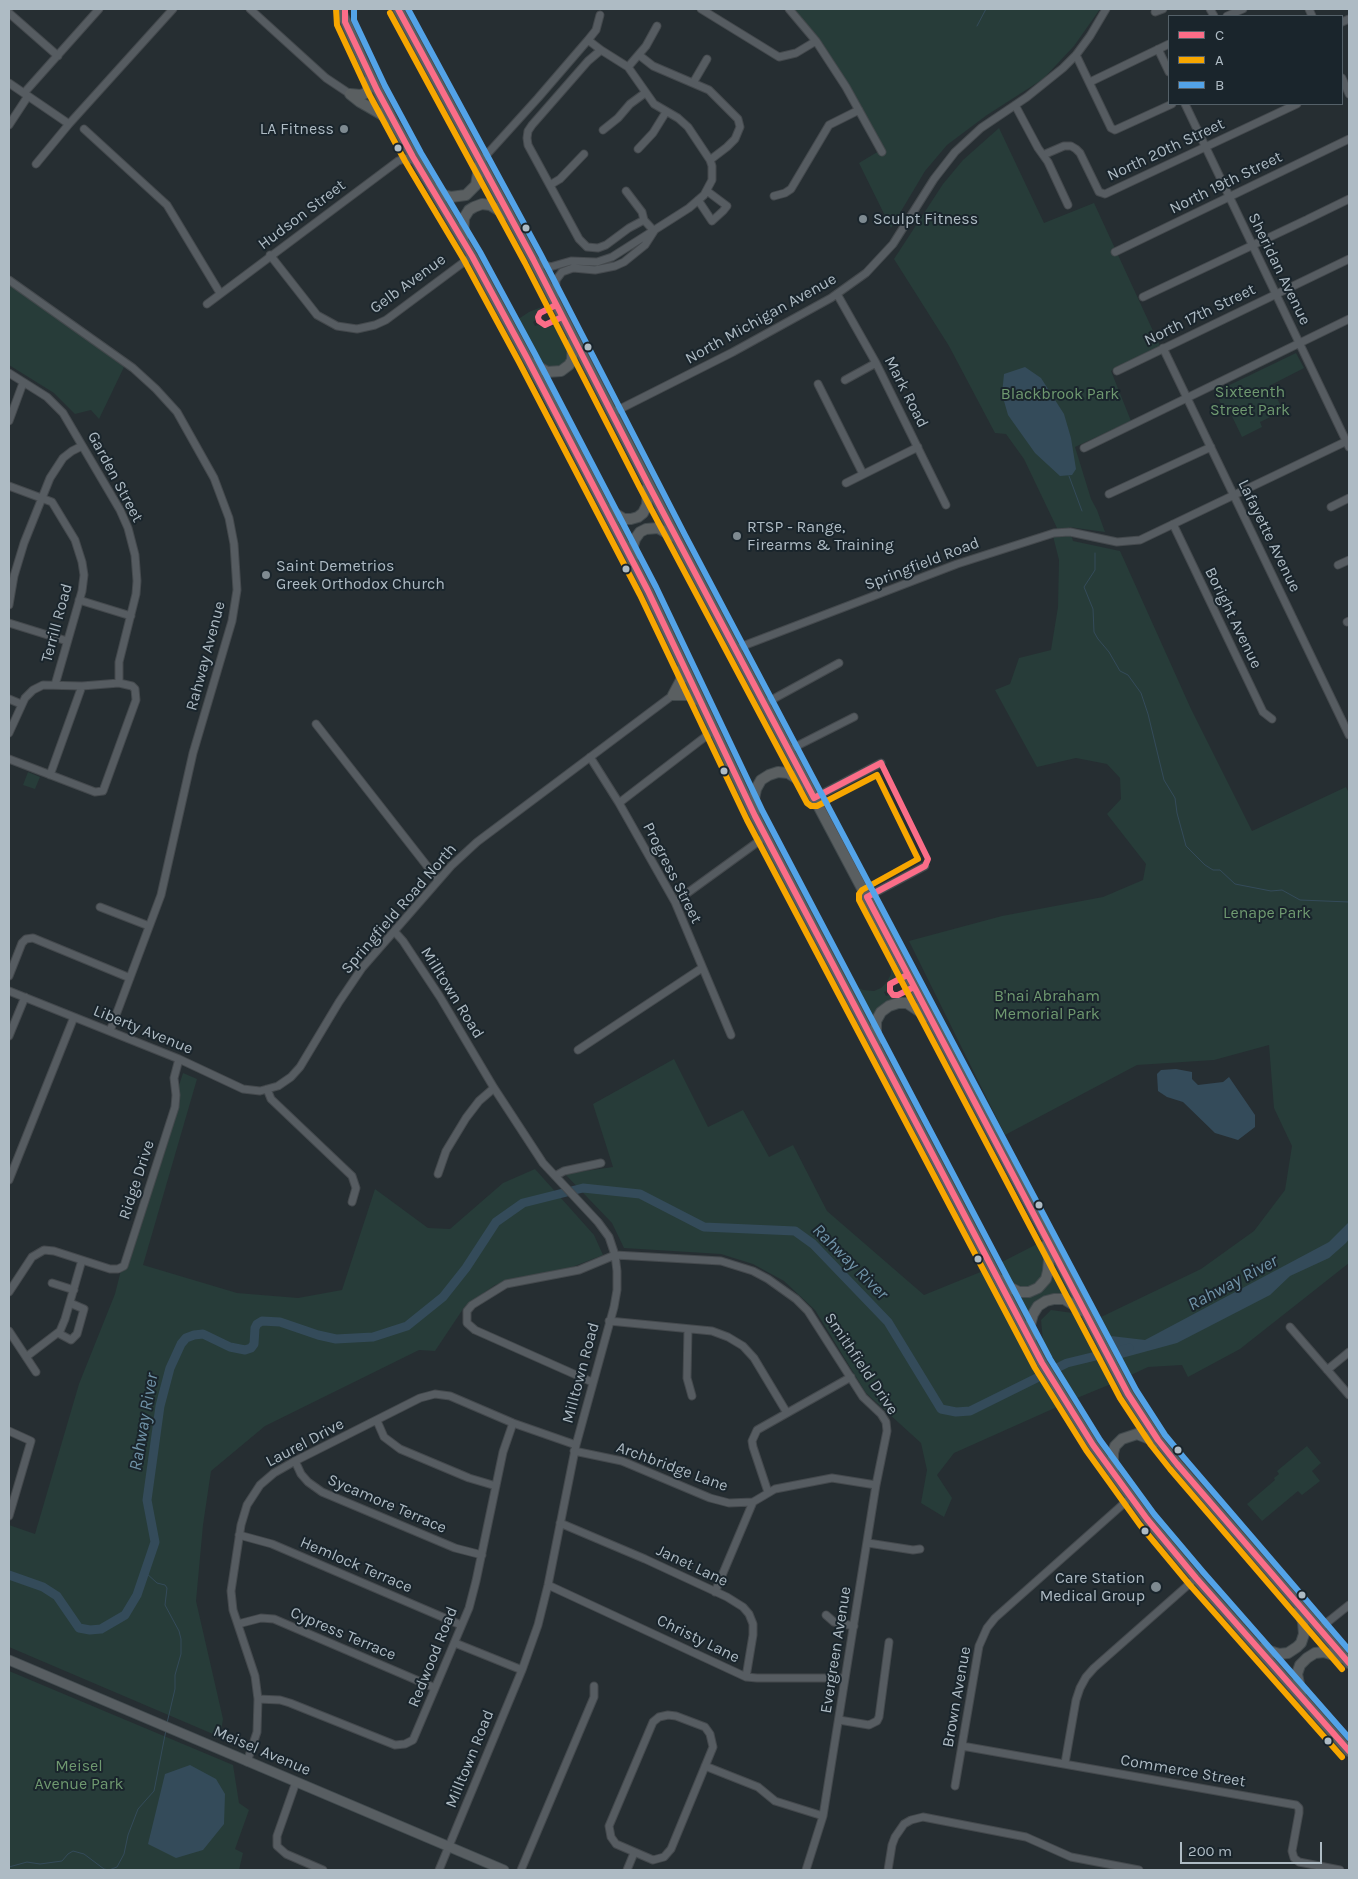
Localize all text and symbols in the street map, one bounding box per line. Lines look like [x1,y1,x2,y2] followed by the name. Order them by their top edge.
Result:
[1168,15,1343,105] legend
[1215,26,1224,44] text: C
[1215,51,1224,69] text: A
[1215,76,1224,94] text: B
[1104,114,1228,186] street label: North 20th Street
[260,119,334,139] place label: LA Fitness
[338,123,350,135] marker: LA Fitness
[393,143,403,153] unlabelled marker
[1167,147,1285,219] street label: North 19th Street
[255,176,349,254] street label: Hudson Street
[873,209,978,229] place label: Sculpt Fitness
[1244,210,1314,328] street label: Sheridan Avenue
[857,213,869,225] marker: Sculpt Fitness
[521,223,531,233] unlabelled marker
[366,250,450,318] street label: Gelb Avenue
[682,269,840,369] street label: North Michigan Avenue
[1141,280,1259,350] street label: North 17th Street
[583,342,593,352] unlabelled marker
[880,353,932,431] street label: Mark Road
[1210,382,1290,420] park label: Sixteenth Street Park
[1001,384,1119,404] park label: Blackbrook Park
[83,428,147,526] street label: Garden Street
[1233,477,1305,595] street label: Lafayette Avenue
[747,517,894,555] place label: RTSP - Range, Firearms & Training
[731,530,743,542] marker: RTSP - Range, Firearms & Training
[862,533,982,595] street label: Springfield Road
[276,556,445,594] place label: Saint Demetrios Greek Orthodox Church
[621,564,631,574] unlabelled marker
[1200,564,1266,672] street label: Boright Avenue
[260,569,272,581] marker: Saint Demetrios Greek Orthodox Church
[37,581,77,665] street label: Terrill Road
[182,599,230,713] street label: Rahway Avenue
[719,766,729,776] unlabelled marker
[638,819,706,927] street label: Progress Street
[337,840,461,978] street label: Springfield Road North
[1223,903,1311,923] park label: Lenape Park
[416,944,488,1042] street label: Milltown Road
[994,986,1100,1024] park label: B'nai Abraham Memorial Park
[90,1001,196,1059] street label: Liberty Avenue
[115,1138,159,1222] street label: Ridge Drive
[1034,1200,1044,1210] unlabelled marker
[807,1219,893,1305] water label: Rahway River
[1184,1250,1282,1316] water label: Rahway River
[973,1254,983,1264] unlabelled marker
[820,1309,902,1419] street label: Smithfield Drive
[558,1320,604,1426] street label: Milltown Road
[125,1372,163,1472] water label: Rahway River
[263,1414,347,1472] street label: Laurel Drive
[613,1438,731,1496] street label: Archbridge Lane
[1173,1445,1183,1455] unlabelled marker
[325,1470,449,1538] street label: Sycamore Terrace
[1140,1526,1150,1536] unlabelled marker
[297,1533,415,1597] street label: Hemlock Terrace
[653,1541,731,1591] street label: Janet Lane
[1040,1568,1145,1606] place label: Care Station Medical Group
[1149,1580,1163,1594] marker: Care Station Medical Group
[816,1585,856,1715] street label: Evergreen Avenue
[1297,1590,1307,1600] unlabelled marker
[287,1603,399,1665] street label: Cypress Terrace
[404,1604,462,1710] street label: Redwood Road
[653,1611,743,1667] street label: Christy Lane
[939,1645,975,1749] street label: Brown Avenue
[442,1707,498,1811] street label: Milltown Road
[210,1722,314,1780] street label: Meisel Avenue
[1323,1736,1333,1746] unlabelled marker
[1119,1751,1247,1791] street label: Commerce Street
[35,1756,123,1794] park label: Meisel Avenue Park
[1183,1832,1326,1864] scale bar
[1188,1842,1232,1860] text: 200 m

